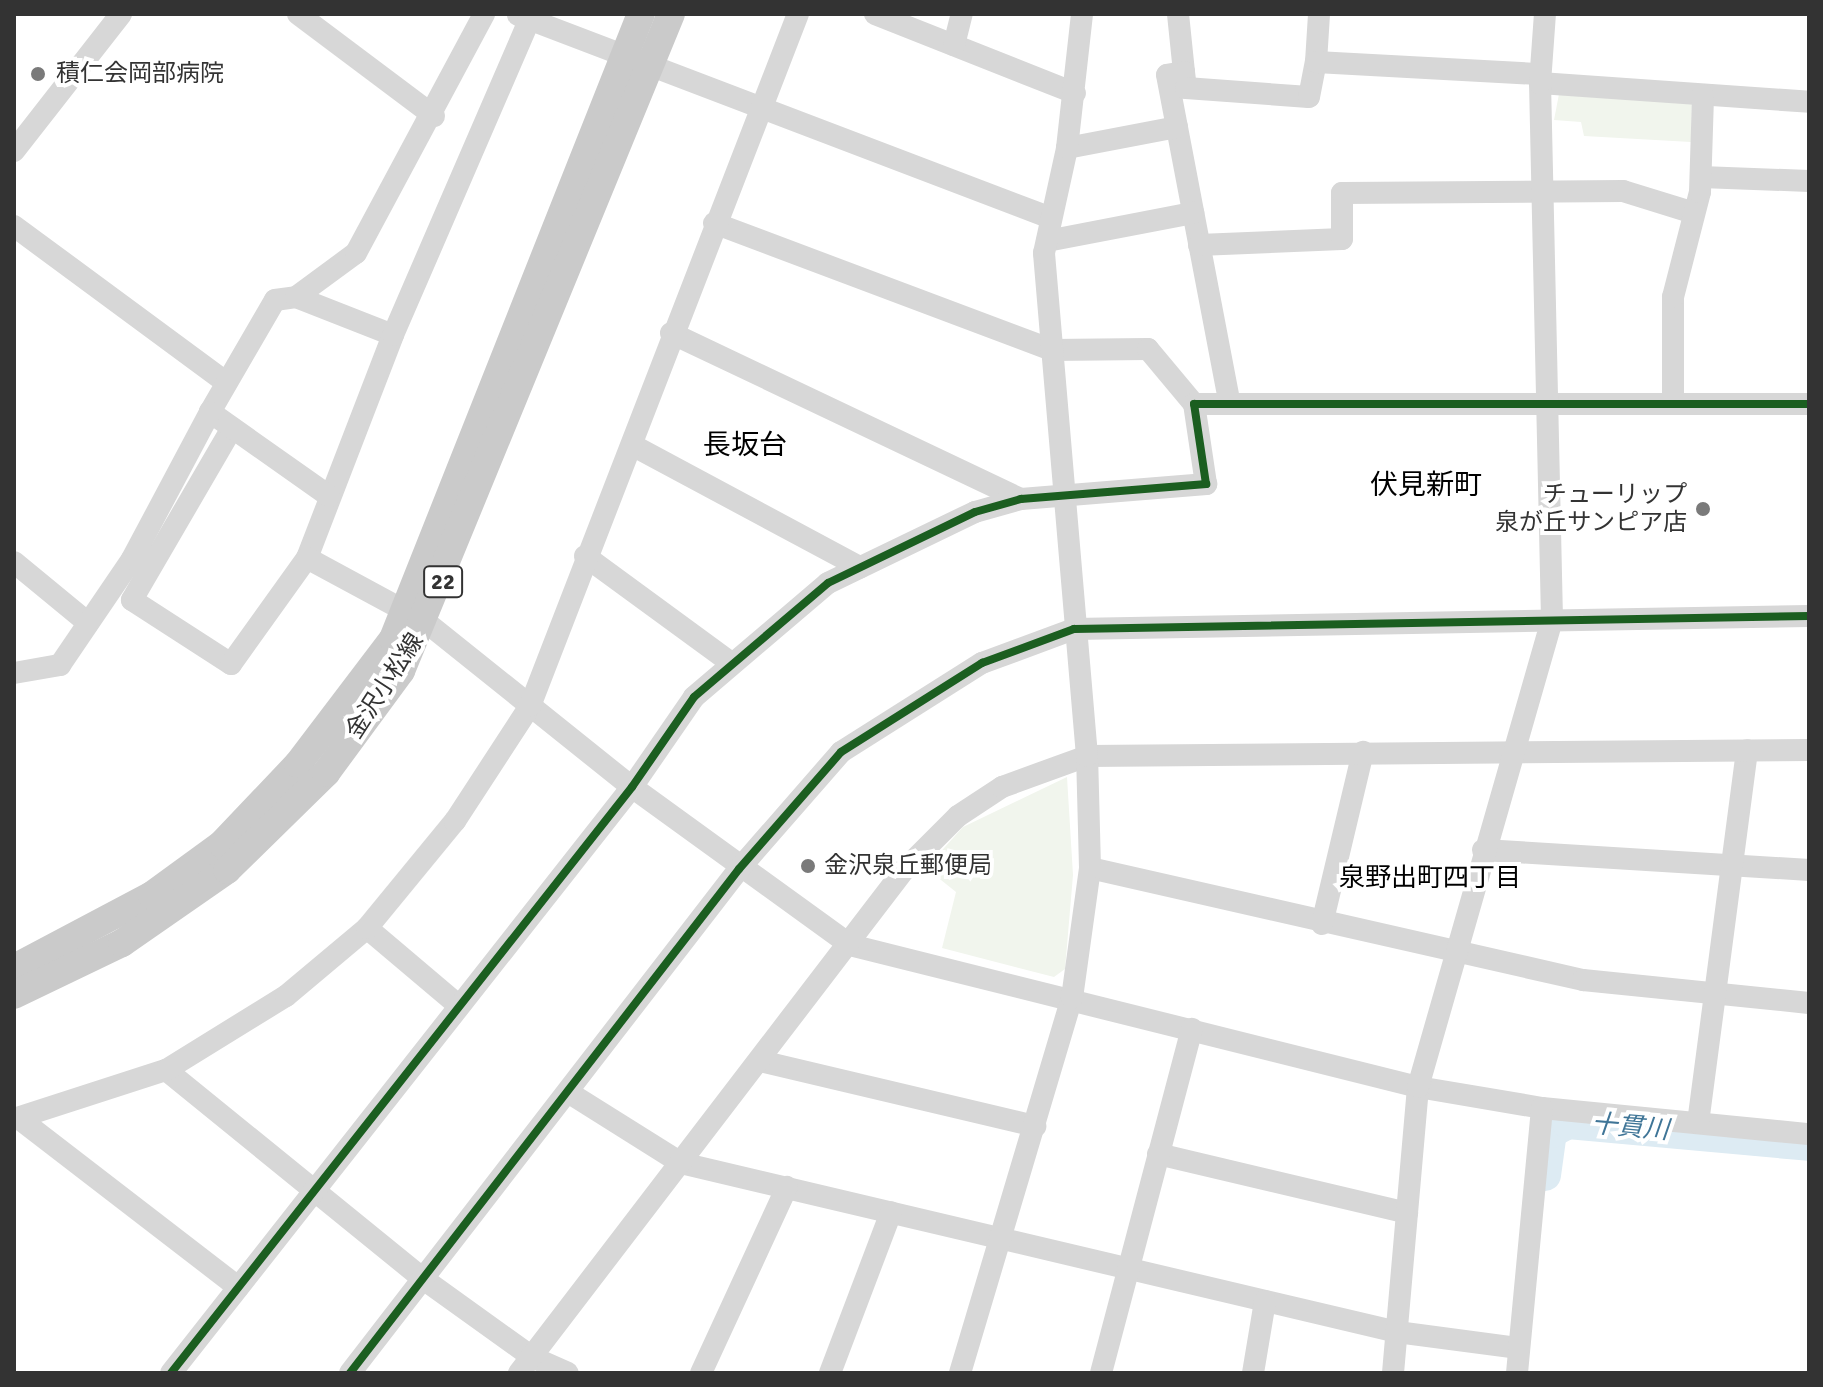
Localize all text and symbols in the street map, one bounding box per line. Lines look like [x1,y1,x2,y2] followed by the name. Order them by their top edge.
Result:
[56,60,224,88] place label: 積仁会岡部病院
[27,63,49,85] marker: 積仁会岡部病院
[703,428,787,462] district label: 長坂台
[1370,468,1482,502] district label: 伏見新町
[1495,481,1687,537] place label: チューリップ 泉が丘サンピア店
[1694,500,1712,518] marker: チューリップ 泉が丘サンピア店
[423,564,463,600] road number: 22
[340,628,430,744] street label: 金沢小松線
[824,852,992,880] place label: 金沢泉丘郵便局
[799,857,817,875] marker: 金沢泉丘郵便局
[1339,863,1521,895] district label: 泉野出町四丁目
[1590,1109,1670,1147] water label: 十貫川

